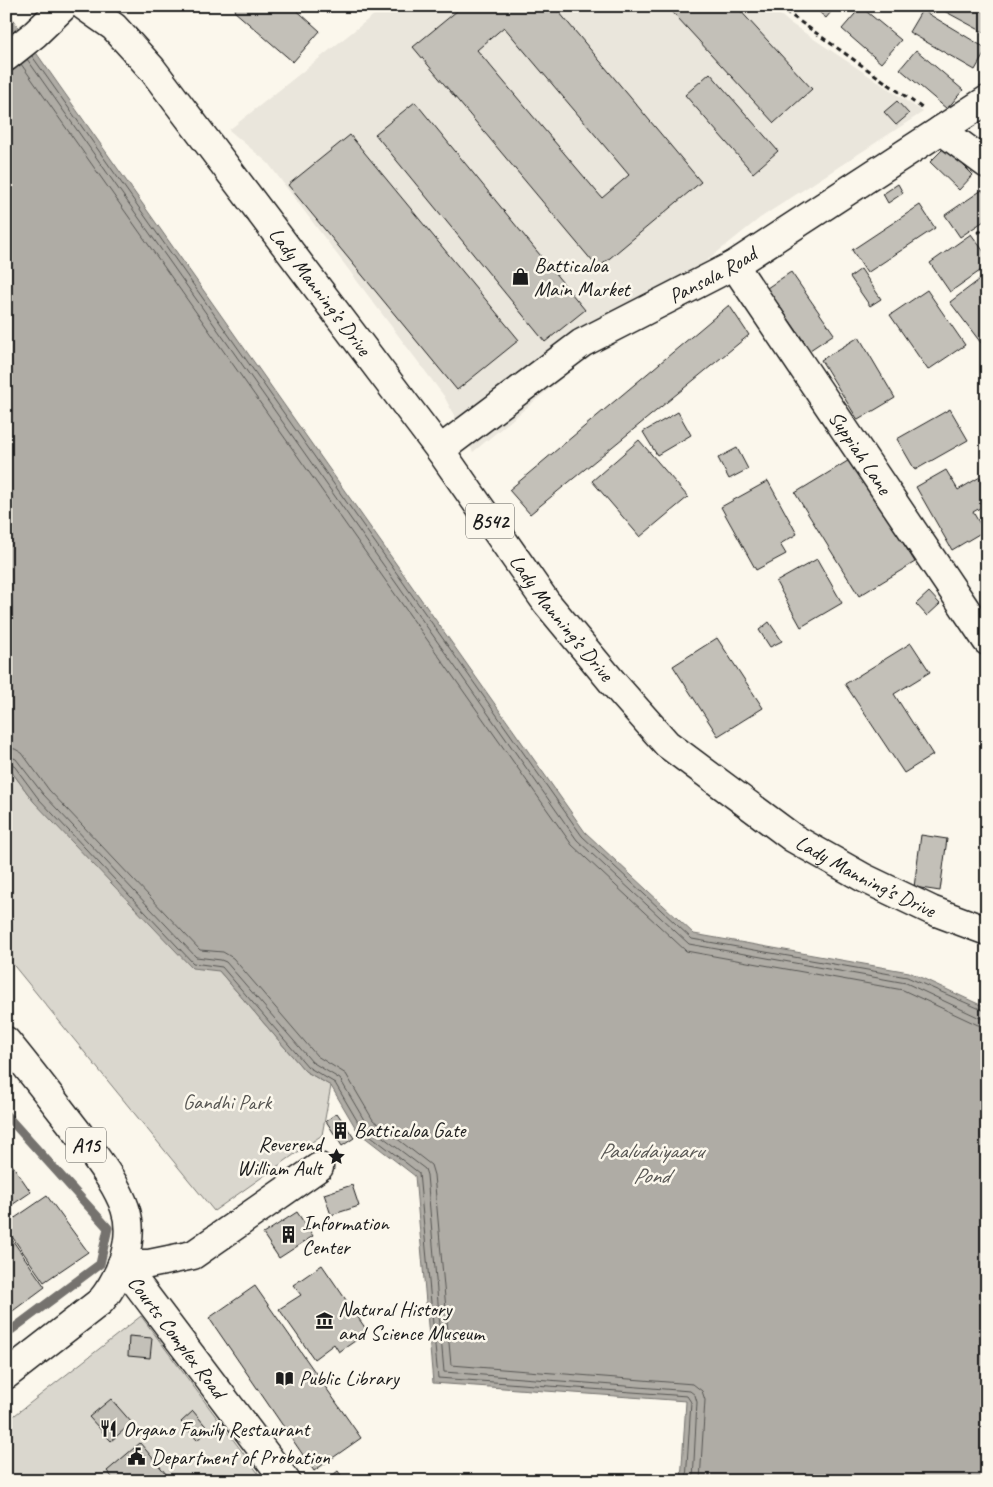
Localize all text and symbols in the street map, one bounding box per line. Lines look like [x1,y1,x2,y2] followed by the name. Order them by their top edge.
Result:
[263,222,378,362] street label: Lady Manning’s Drive
[664,239,764,309] street label: Pansala Road
[534,252,632,302] place label: Batticaloa Main Market
[510,267,530,287] shop icon: Batticaloa Main Market
[823,406,898,500] street label: Suppiah Lane
[466,504,514,538] road number: B542
[504,549,620,687] street label: Lady Manning’s Drive
[791,829,941,924] street label: Lady Manning’s Drive
[183,1089,273,1115] park label: Gandhi Park
[354,1117,468,1143] place label: Batticaloa Gate
[330,1120,350,1140] building icon: Batticaloa Gate
[66,1128,106,1162] road number: A15
[237,1131,326,1181] place label: Reverend William Ault
[599,1137,707,1190] water label: Paaludaiyaaru Pond
[326,1146,346,1166] place icon: Reverend William Ault
[302,1210,390,1260] place label: Information Center
[278,1225,298,1245] building icon: Information Center
[122,1270,234,1406] street label: Courts Complex Road
[338,1296,486,1346] place label: Natural History and Science Museum
[314,1311,334,1331] museum icon: Natural History and Science Museum
[299,1365,401,1391] place label: Public Library
[275,1368,295,1388] library icon: Public Library
[123,1416,311,1442] place label: Organo Family Restaurant
[99,1419,119,1439] restaurant icon: Organo Family Restaurant
[151,1444,331,1470] place label: Department of Probation
[127,1447,147,1467] public building icon: Department of Probation

